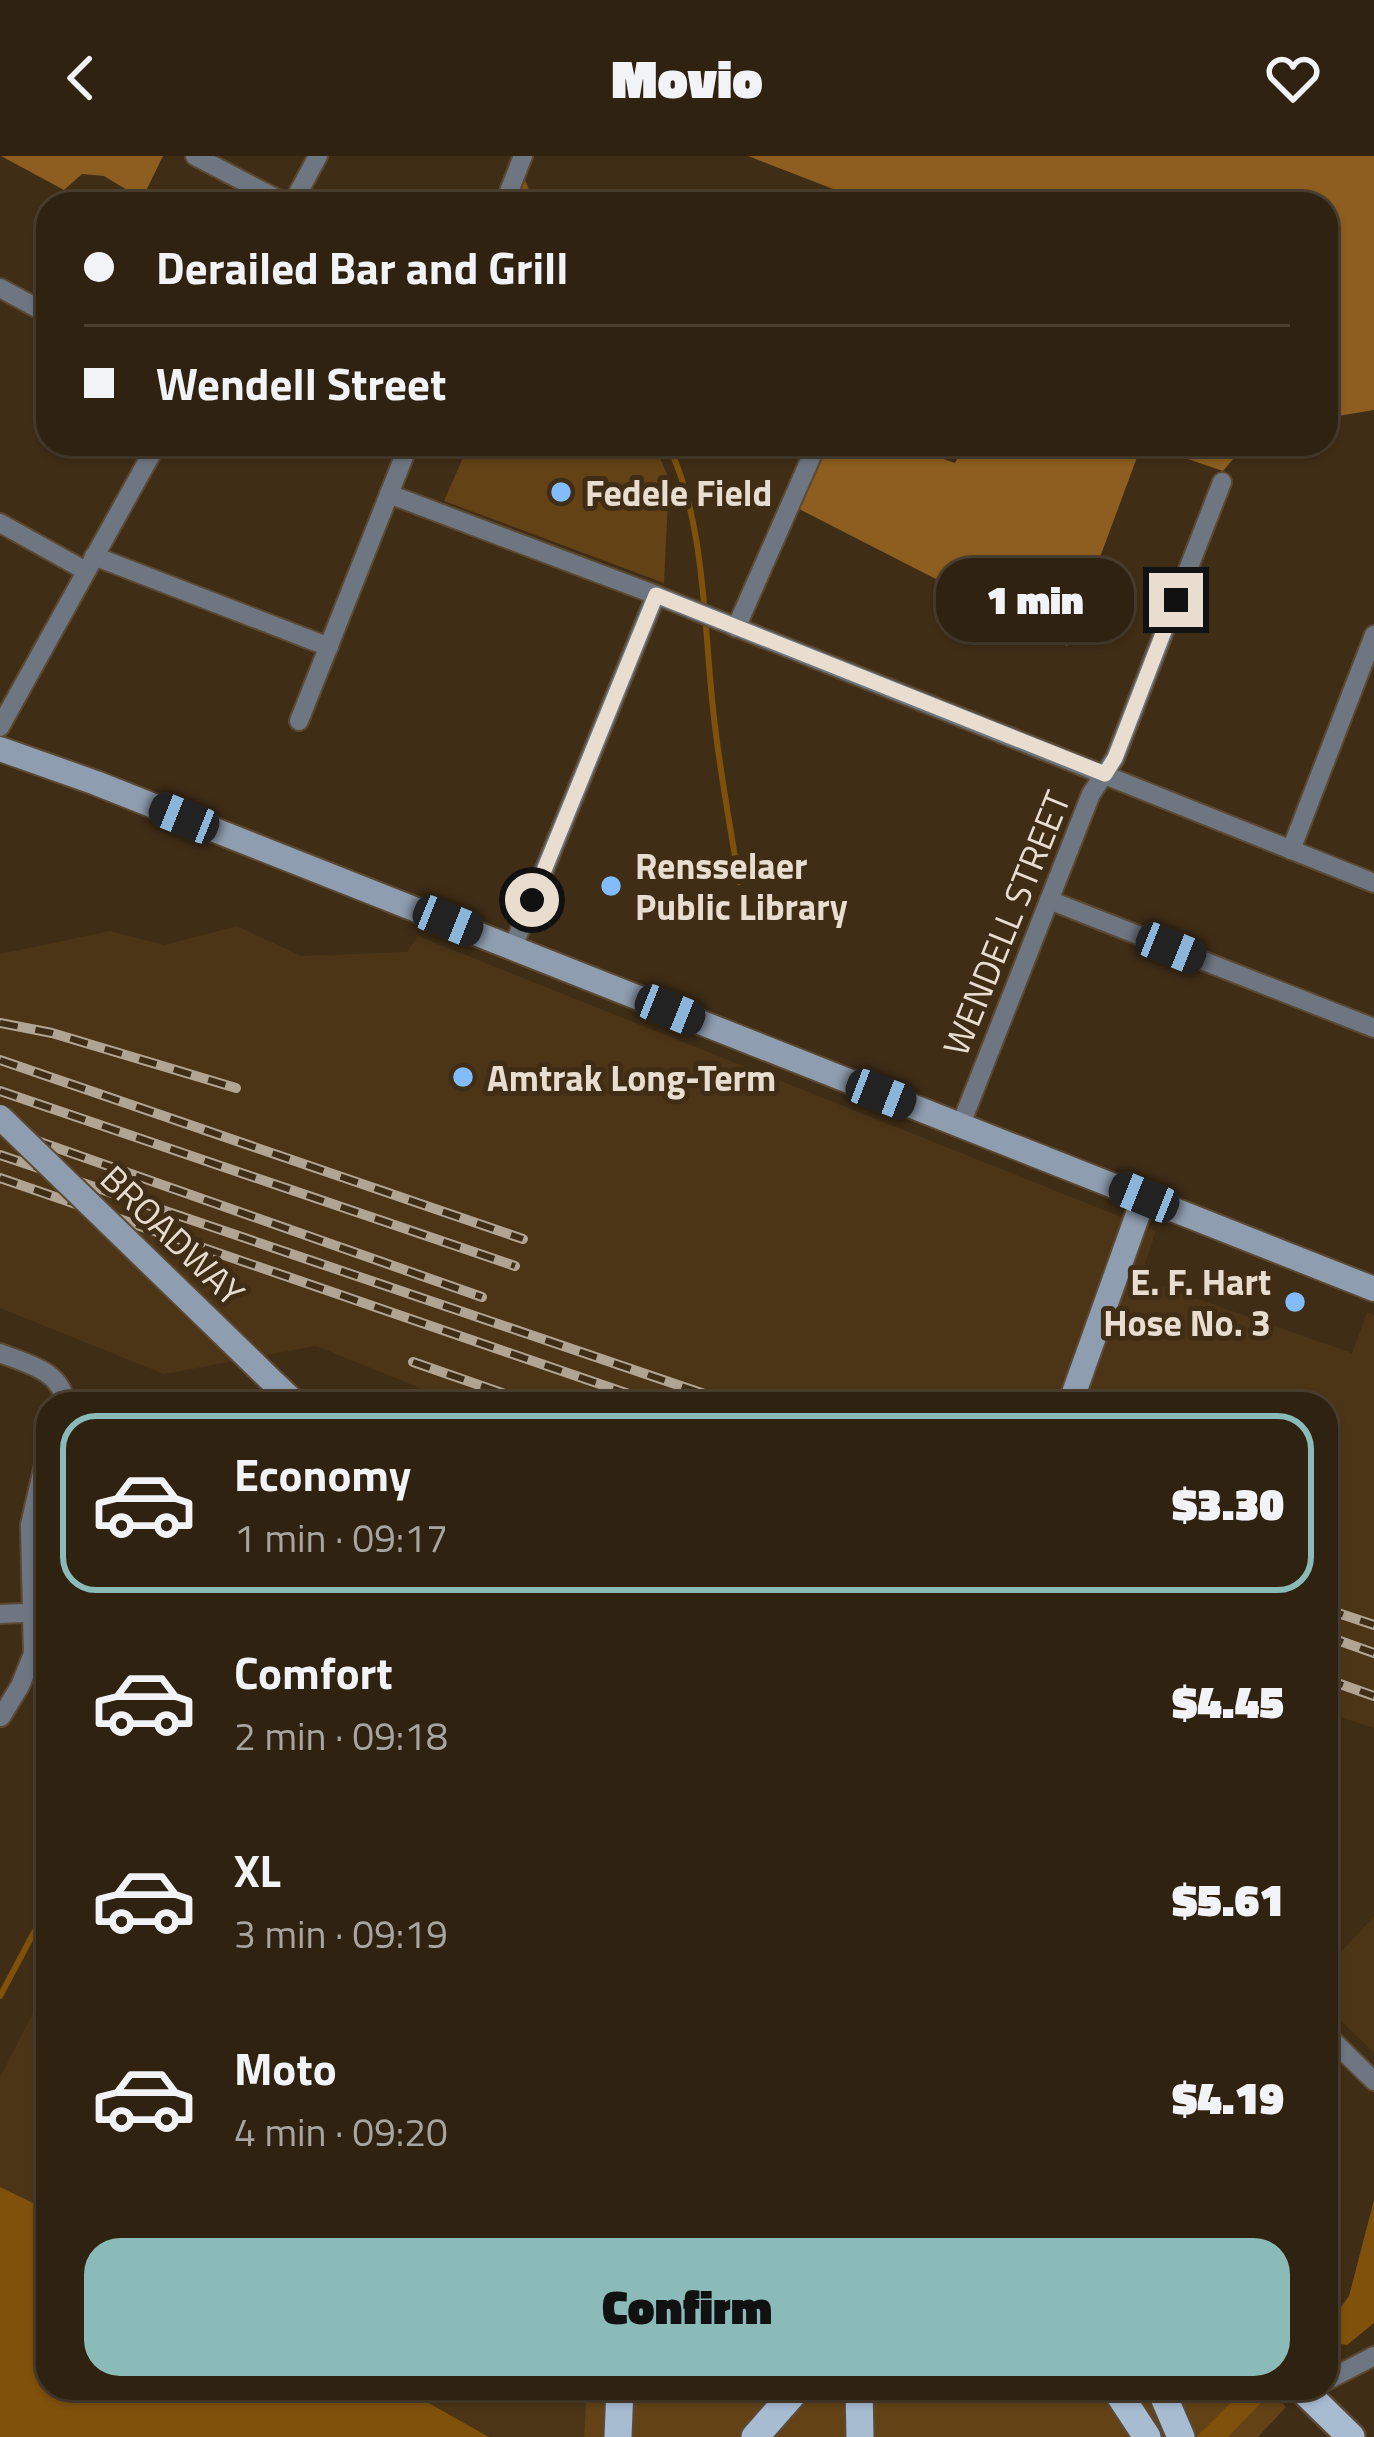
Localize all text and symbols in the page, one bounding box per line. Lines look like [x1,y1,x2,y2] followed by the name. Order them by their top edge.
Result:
[611,37,763,119] text: Movio
[48,45,114,111] icon: back
[1260,45,1326,111] icon: heart
[156,233,568,301] text: Derailed Bar and Grill
[156,349,446,417] text: Wendell Street
[585,465,772,520] place label: Fedele Field
[548,479,574,505] marker: Fedele Field
[936,558,1134,642] callout: 1 min
[987,570,1083,629] text: 1 min
[1149,573,1203,627] route end
[928,782,1084,1064] street label: WENDELL STREET
[144,788,224,848] car
[635,838,848,934] place label: Rensselaer Public Library
[505,873,559,927] route start
[598,873,624,899] marker: Rensselaer Public Library
[408,891,488,951] car
[1131,918,1211,978] car
[630,980,710,1040] car
[487,1050,776,1105] place label: Amtrak Long-Term
[450,1064,476,1090] marker: Amtrak Long-Term
[841,1064,921,1124] car
[88,1152,258,1319] street label: BROADWAY
[1104,1167,1184,1227] car
[1103,1254,1271,1350] place label: E. F. Hart Hose No. 3
[1282,1289,1308,1315] marker: E. F. Hart Hose No. 3
[234,1440,411,1508] text: Economy
[90,1449,198,1557] icon: car
[1172,1469,1284,1537] text: $3.30
[234,1508,448,1567] text: 1 min · 09:17
[234,1638,393,1706] text: Comfort
[90,1647,198,1755] icon: car
[1172,1667,1284,1735] text: $4.45
[234,1706,448,1765] text: 2 min · 09:18
[234,1836,281,1904] text: XL
[90,1845,198,1953] icon: car
[1172,1865,1284,1933] text: $5.61
[234,1904,448,1963] text: 3 min · 09:19
[234,2034,337,2102] text: Moto
[90,2043,198,2151] icon: car
[1172,2063,1284,2131] text: $4.19
[234,2102,448,2161] text: 4 min · 09:20
[84,2238,1290,2376] button: Confirm

